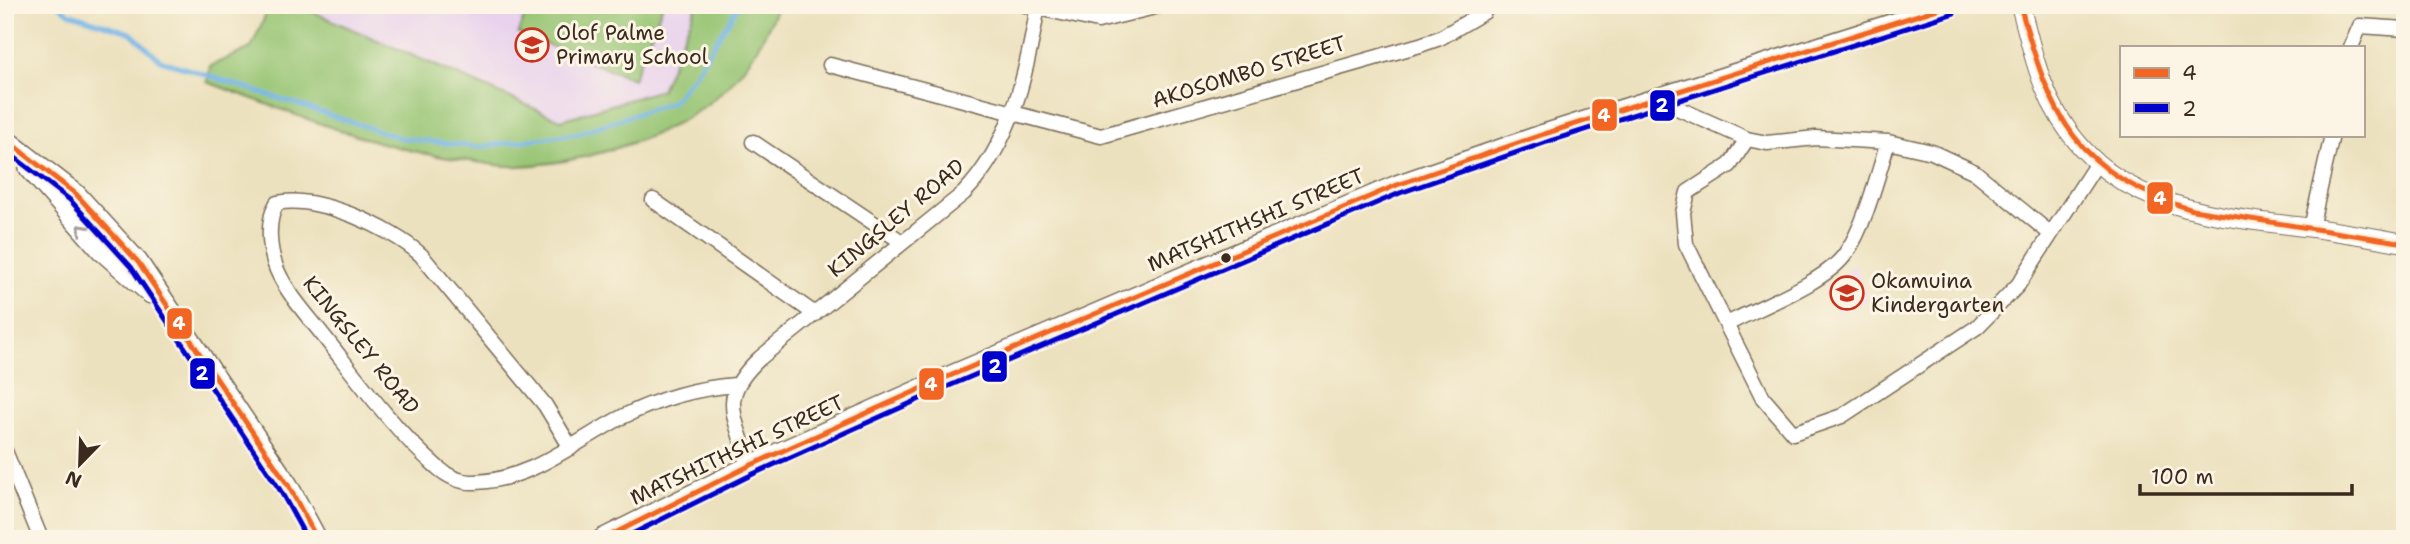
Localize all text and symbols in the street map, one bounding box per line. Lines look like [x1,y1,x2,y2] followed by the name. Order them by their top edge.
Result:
[556,19,709,71] place label: Olof Palme Primary School
[513,26,551,64] school or university icon: Olof Palme Primary School
[1149,29,1349,115] street label: AKOSOMBO STREET
[2120,46,2364,136] legend
[2182,59,2197,87] text: 4
[1649,89,1676,122] line badge: 2
[1655,93,1669,118] text: 2
[2182,95,2197,123] text: 2
[1591,98,1618,132] line badge: 4
[1597,103,1611,128] text: 4
[822,153,970,283] street label: KINGSLEY ROAD
[1143,162,1369,278] street label: MATSHITHSHI STREET
[2146,181,2174,215] line badge: 4
[2153,186,2167,211] text: 4
[78,224,90,237] one-way arrow
[1219,251,1233,265] unlabelled marker
[1871,267,2004,319] place label: Okamuina Kindergarten
[296,270,426,420] street label: KINGSLEY ROAD
[1828,274,1866,312] school or university icon: Okamuina Kindergarten
[166,307,193,340] line badge: 4
[172,311,186,336] text: 4
[981,350,1008,383] line badge: 2
[988,354,1002,379] text: 2
[189,357,216,390] line badge: 2
[195,361,209,386] text: 2
[918,367,945,401] line badge: 4
[924,372,938,397] text: 4
[626,388,848,512] street label: MATSHITHSHI STREET
[46,428,116,498] north arrow
[2140,453,2352,497] scale bar
[2151,463,2214,491] text: 100 m
[62,465,85,494] text: N

